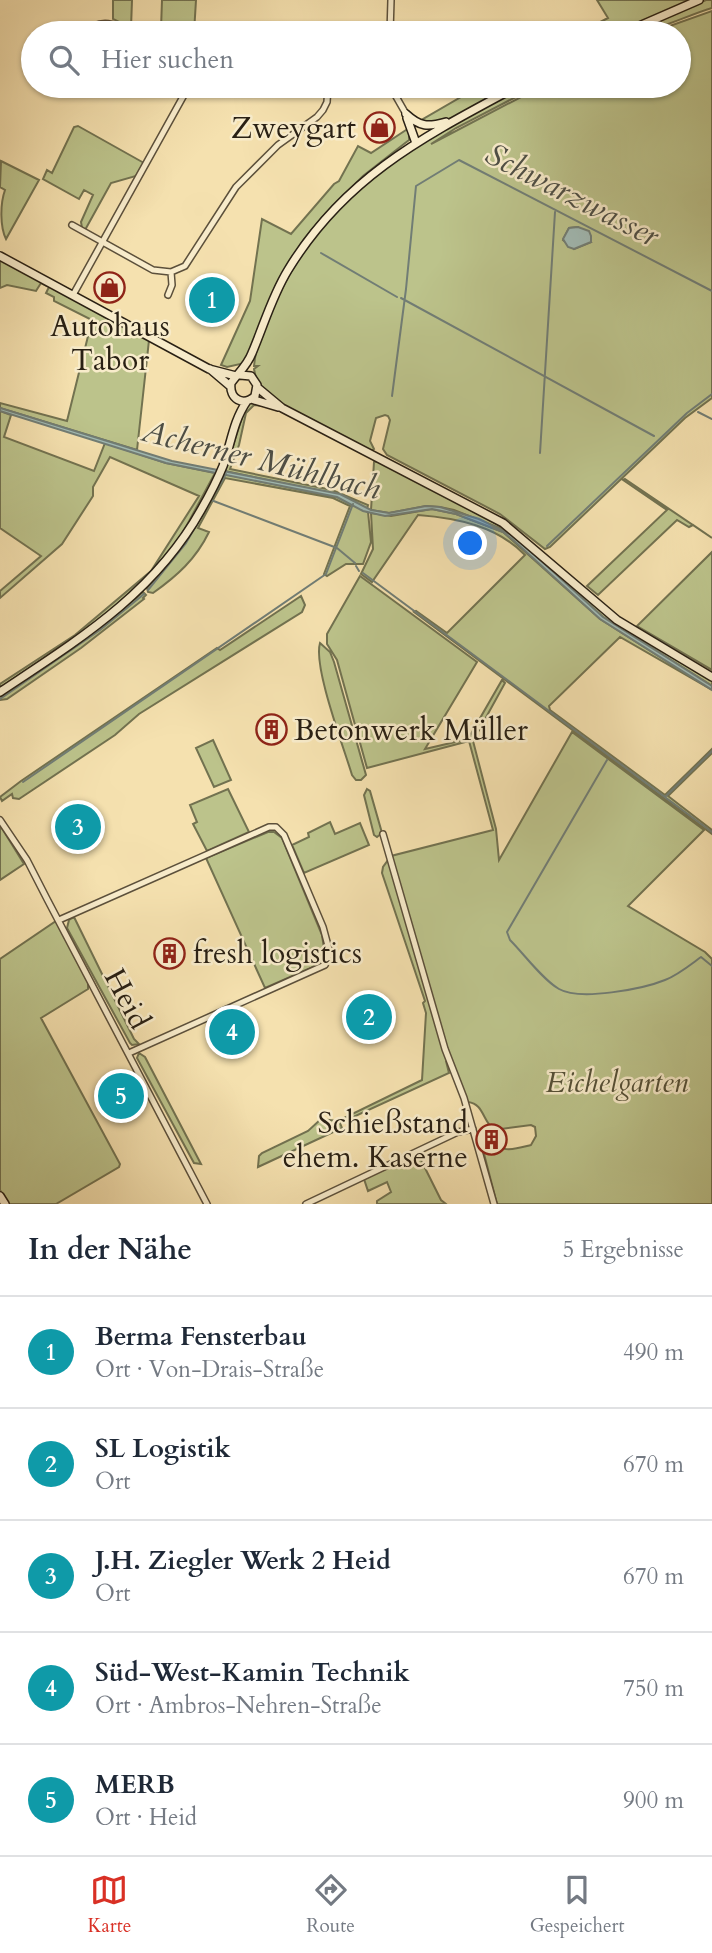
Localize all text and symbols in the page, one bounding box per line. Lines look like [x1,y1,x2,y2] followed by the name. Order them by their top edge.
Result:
[21,21,691,98] search box
[45,41,83,79] icon: search
[101,42,234,77] text: Hier suchen
[231,108,357,149] place label: Zweygart
[362,111,396,145] shop icon: Zweygart
[478,132,668,258] water label: Schwarzwasser
[93,271,127,305] shop icon: Autohaus Tabor
[189,274,235,326] pin: 1
[50,306,170,381] place label: Autohaus Tabor
[136,409,385,511] water label: Acherner Mühlbach
[453,526,487,560] your location
[294,710,528,751] place label: Betonwerk Müller
[254,713,288,747] building icon: Betonwerk Müller
[55,801,101,853] pin: 3
[193,933,362,974] place label: fresh logistics
[153,936,187,970] building icon: fresh logistics
[94,962,160,1037] street label: Heid
[346,991,392,1043] pin: 2
[209,1006,255,1058] pin: 4
[546,1062,689,1103] park label: Eichelgarten
[98,1070,144,1122] pin: 5
[283,1103,468,1178] place label: Schießstand ehem. Kaserne
[474,1123,508,1157] building icon: Schießstand ehem. Kaserne
[28,1229,192,1270] text: In der Nähe
[562,1234,684,1265] text: 5 Ergebnisse
[95,1319,307,1354] text: Berma Fensterbau
[45,1337,57,1368] text: 1
[623,1337,684,1368] text: 490 m
[95,1354,324,1385] text: Ort · Von-Drais-Straße
[95,1431,231,1466] text: SL Logistik
[45,1449,57,1480] text: 2
[623,1449,684,1480] text: 670 m
[95,1466,131,1497] text: Ort
[95,1543,391,1578] text: J.H. Ziegler Werk 2 Heid
[45,1561,57,1592] text: 3
[623,1561,684,1592] text: 670 m
[95,1578,131,1609] text: Ort
[95,1655,410,1690] text: Süd-West-Kamin Technik
[45,1673,57,1704] text: 4
[623,1673,684,1704] text: 750 m
[95,1690,382,1721] text: Ort · Ambros-Nehren-Straße
[95,1767,175,1802] text: MERB
[45,1785,57,1816] text: 5
[623,1785,684,1816] text: 900 m
[95,1802,197,1833] text: Ort · Heid
[87,1871,131,1939] tab: Karte
[306,1871,355,1939] tab: Route
[530,1871,625,1939] tab: Gespeichert

